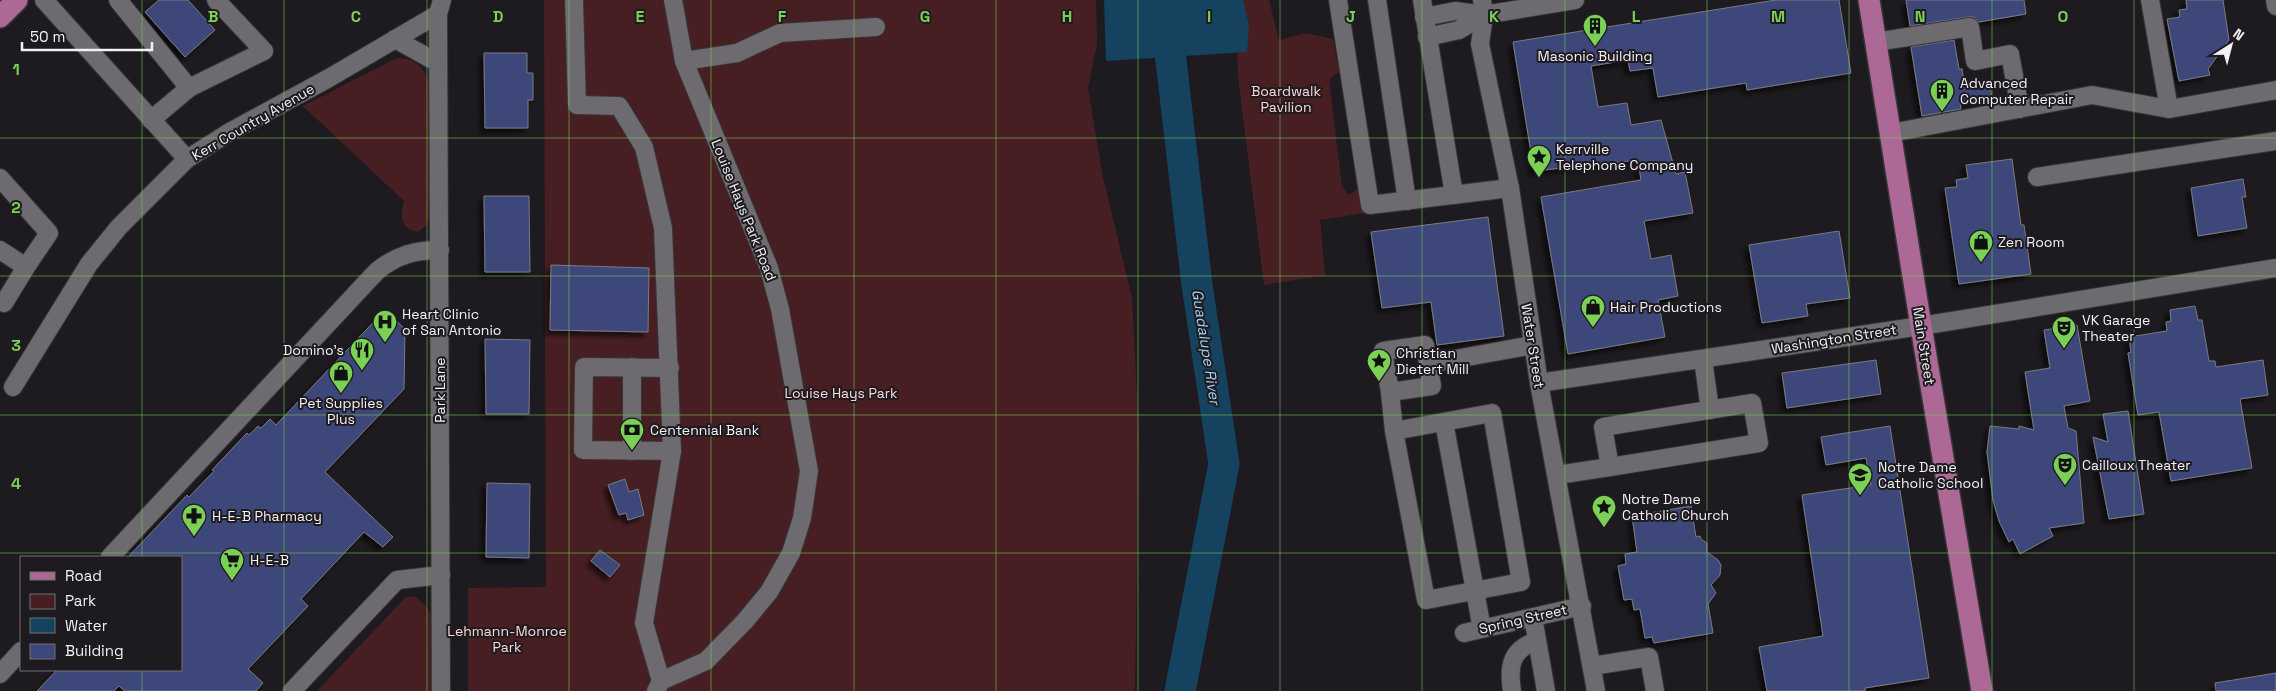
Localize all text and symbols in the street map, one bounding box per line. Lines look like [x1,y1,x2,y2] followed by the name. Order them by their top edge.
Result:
[208,6,218,27] text: B
[351,6,361,27] text: C
[493,6,503,27] text: D
[636,6,645,27] text: E
[778,6,787,27] text: F
[920,6,930,27] text: G
[1062,6,1072,27] text: H
[1207,6,1211,27] text: I
[1346,6,1356,27] text: J
[1489,6,1499,27] text: K
[1632,6,1641,27] text: L
[1771,6,1785,27] text: M
[1915,6,1925,27] text: N
[2058,6,2069,27] text: O
[1582,13,1608,47] building icon: Masonic Building
[22,20,152,52] scale bar
[2206,20,2256,70] north arrow
[2230,24,2248,45] text: N
[30,27,65,46] text: 50 m
[1538,47,1652,65] place label: Masonic Building
[12,59,20,80] text: 1
[1960,74,2074,108] place label: Advanced Computer Repair
[1929,78,1955,112] building icon: Advanced Computer Repair
[189,80,317,164] street label: Kerr Country Avenue
[1251,82,1322,116] park label: Boardwalk Pavilion
[707,137,781,283] street label: Louise Hays Park Road
[1556,140,1693,174] place label: Kerrville Telephone Company
[1526,144,1552,178] place icon: Kerrville Telephone Company
[11,197,21,218] text: 2
[1968,229,1994,263] shop icon: Zen Room
[1998,233,2065,251] place label: Zen Room
[1188,288,1225,407] water label: Guadalupe River
[1580,294,1606,328] shop icon: Hair Productions
[1610,298,1722,316] place label: Hair Productions
[1517,302,1549,390] street label: Water Street
[402,305,502,339] place label: Heart Clinic of San Antonio
[1909,306,1939,386] street label: Main Street
[372,309,398,343] hospital icon: Heart Clinic of San Antonio
[2082,311,2150,345] place label: VK Garage Theater
[2051,315,2077,349] theatre icon: VK Garage Theater
[1770,320,1898,358] street label: Washington Street
[11,335,21,356] text: 3
[349,337,375,371] restaurant icon: Domino's
[283,341,344,359] place label: Domino's
[1396,344,1469,378] place label: Christian Dietert Mill
[1366,348,1392,382] place icon: Christian Dietert Mill
[431,357,449,423] street label: Park Lane
[328,360,354,394] shop icon: Pet Supplies Plus
[784,384,898,402] park label: Louise Hays Park
[299,394,383,428] place label: Pet Supplies Plus
[619,417,645,451] bank icon: Centennial Bank
[650,421,760,439] place label: Centennial Bank
[2052,452,2078,486] theatre icon: Cailloux Theater
[2082,456,2191,474] place label: Cailloux Theater
[1878,458,1983,492] place label: Notre Dame Catholic School
[1847,462,1873,496] school or university icon: Notre Dame Catholic School
[11,473,21,494] text: 4
[1622,490,1729,524] place label: Notre Dame Catholic Church
[1591,494,1617,528] place icon: Notre Dame Catholic Church
[181,503,207,537] pharmacy icon: H-E-B Pharmacy
[212,507,322,525] place label: H-E-B Pharmacy
[219,547,245,581] supermarket icon: H-E-B
[250,551,289,569] place label: H-E-B
[20,556,182,671] legend
[65,566,102,585] text: Road
[65,591,96,610] text: Park
[1477,600,1569,638] street label: Spring Street
[65,616,108,635] text: Water
[447,622,567,656] park label: Lehmann-Monroe Park
[65,641,124,660] text: Building

